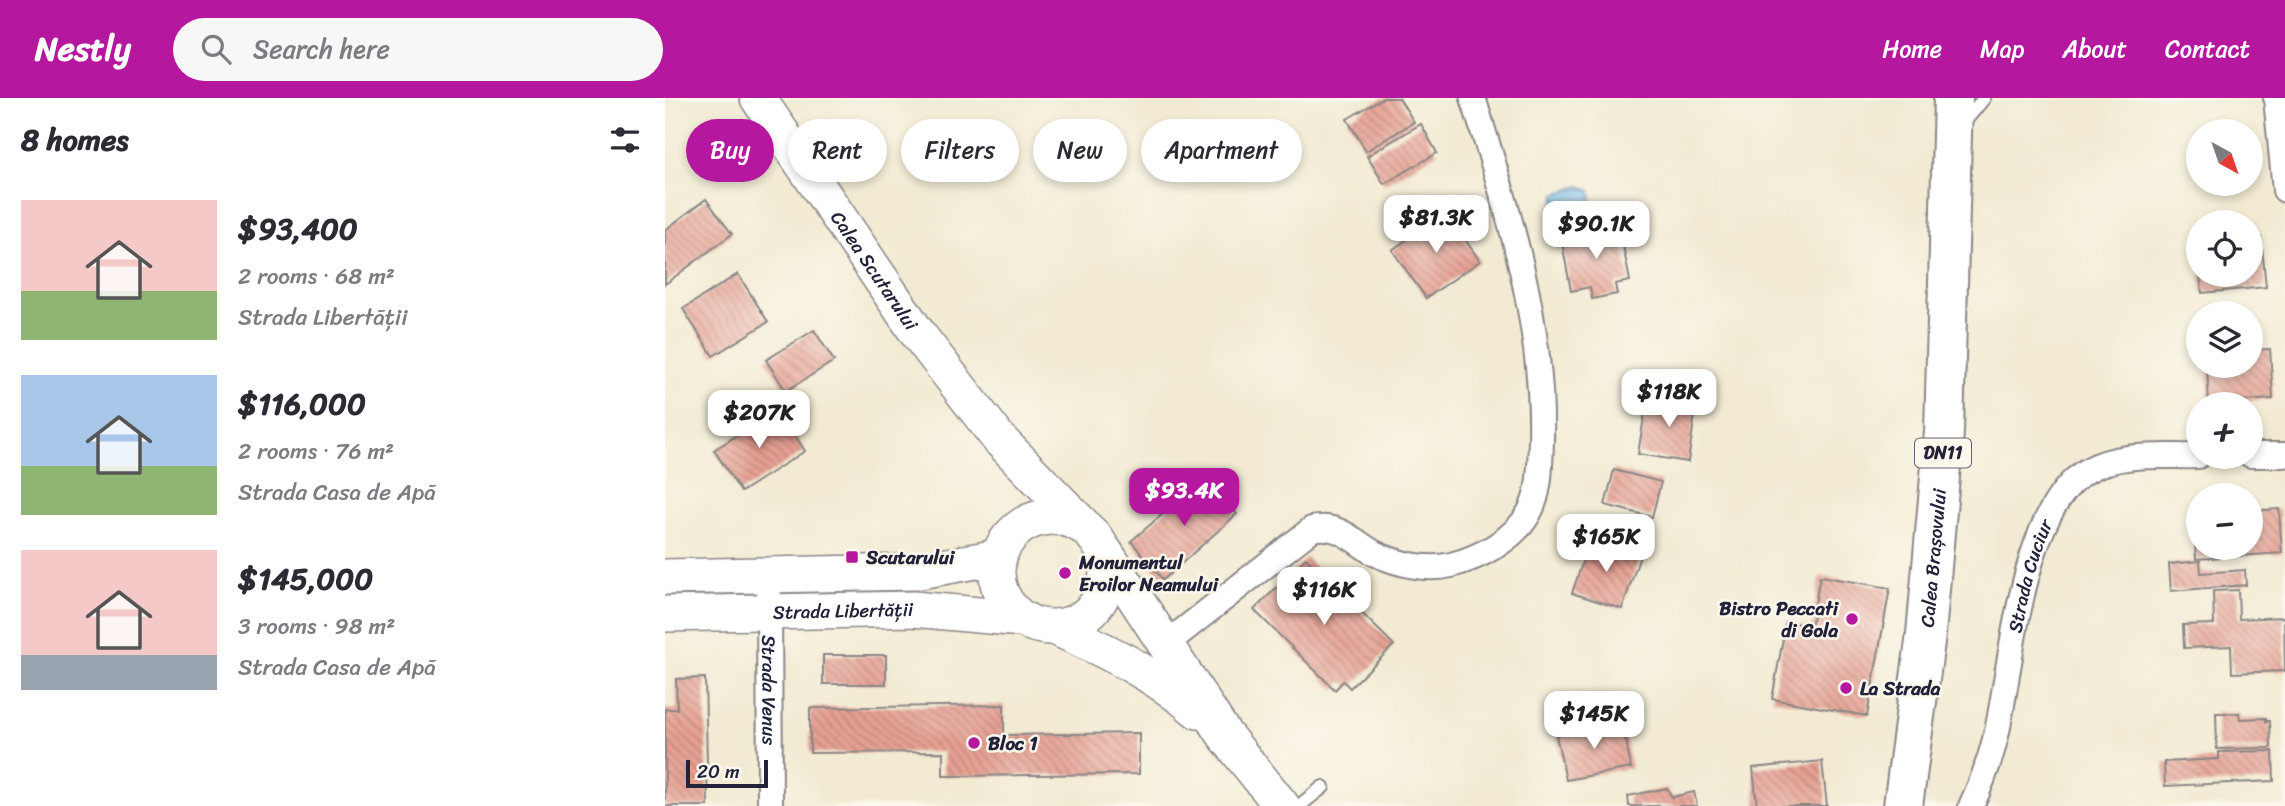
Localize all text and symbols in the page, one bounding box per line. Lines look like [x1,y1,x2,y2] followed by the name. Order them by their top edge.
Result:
[173,18,663,81] search box
[35,20,131,78] text: Nestly
[253,26,390,72] text: Search here
[1882,28,1942,70] text: Home
[1980,28,2024,70] text: Map
[2062,28,2127,70] text: About
[2165,28,2250,70] text: Contact
[197,30,235,68] icon: search
[21,113,129,167] text: 8 homes
[686,119,774,182] chip: Buy
[788,119,887,182] chip: Rent
[901,119,1019,182] chip: Filters
[1033,119,1127,182] chip: New
[1141,119,1302,182] chip: Apartment
[2186,119,2263,196] north arrow
[2186,119,2263,560] map controls
[606,121,644,159] icon: filters
[1379,195,1493,255] pin: $81.3K
[1400,197,1472,238] text: $81.3K
[238,202,358,256] text: $93,400
[1539,202,1653,261] pin: $90.1K
[1559,203,1633,244] text: $90.1K
[822,204,927,338] street label: Calea Scutarului
[2186,210,2263,287] button: locate
[77,228,161,312] icon: home
[238,256,395,297] text: 2 rooms · 68 m²
[238,297,408,338] text: Strada Libertății
[2186,301,2263,378] button: layers
[1620,370,1718,429] pin: $118K
[1637,371,1701,412] text: $118K
[238,377,366,431] text: $116,000
[710,390,808,450] pin: $207K
[724,392,794,433] text: $207K
[2186,392,2263,469] button: +
[77,403,161,487] icon: home
[238,431,394,472] text: 2 rooms · 76 m²
[1915,438,1971,468] road number: DN11
[1127,468,1241,528] pin: $93.4K
[1145,470,1223,511] text: $93.4K
[238,472,436,513] text: Strada Casa de Apă
[2186,483,2263,560] button: −
[1911,486,1956,629] street label: Calea Brașovului
[1998,513,2062,636] street label: Strada Cuciur
[1557,514,1655,574] pin: $165K
[1573,516,1639,557] text: $165K
[865,541,956,574] place label: Scutarului
[1078,546,1220,601] place label: Monumentul Eroilor Neamului
[844,549,860,565] marker: Scutarului
[238,552,373,606] text: $145,000
[1057,565,1073,581] marker: Monumentul Eroilor Neamului
[1275,568,1373,627] pin: $116K
[1293,569,1355,610] text: $116K
[77,578,161,662] icon: home
[1719,592,1840,647] place label: Bistro Peccati di Gola
[773,593,914,629] street label: Strada Libertății
[238,606,395,647] text: 3 rooms · 98 m²
[1844,611,1860,627] marker: Bistro Peccati di Gola
[752,635,786,745] street label: Strada Venus
[238,647,436,688] text: Strada Casa de Apă
[1860,672,1941,705] place label: La Strada
[1838,680,1854,696] marker: La Strada
[1545,692,1643,751] pin: $145K
[1560,693,1628,734] text: $145K
[988,727,1038,760] place label: Bloc 1
[966,735,982,751] marker: Bloc 1
[697,755,740,788] text: 20 m
[686,757,768,789] scale bar

